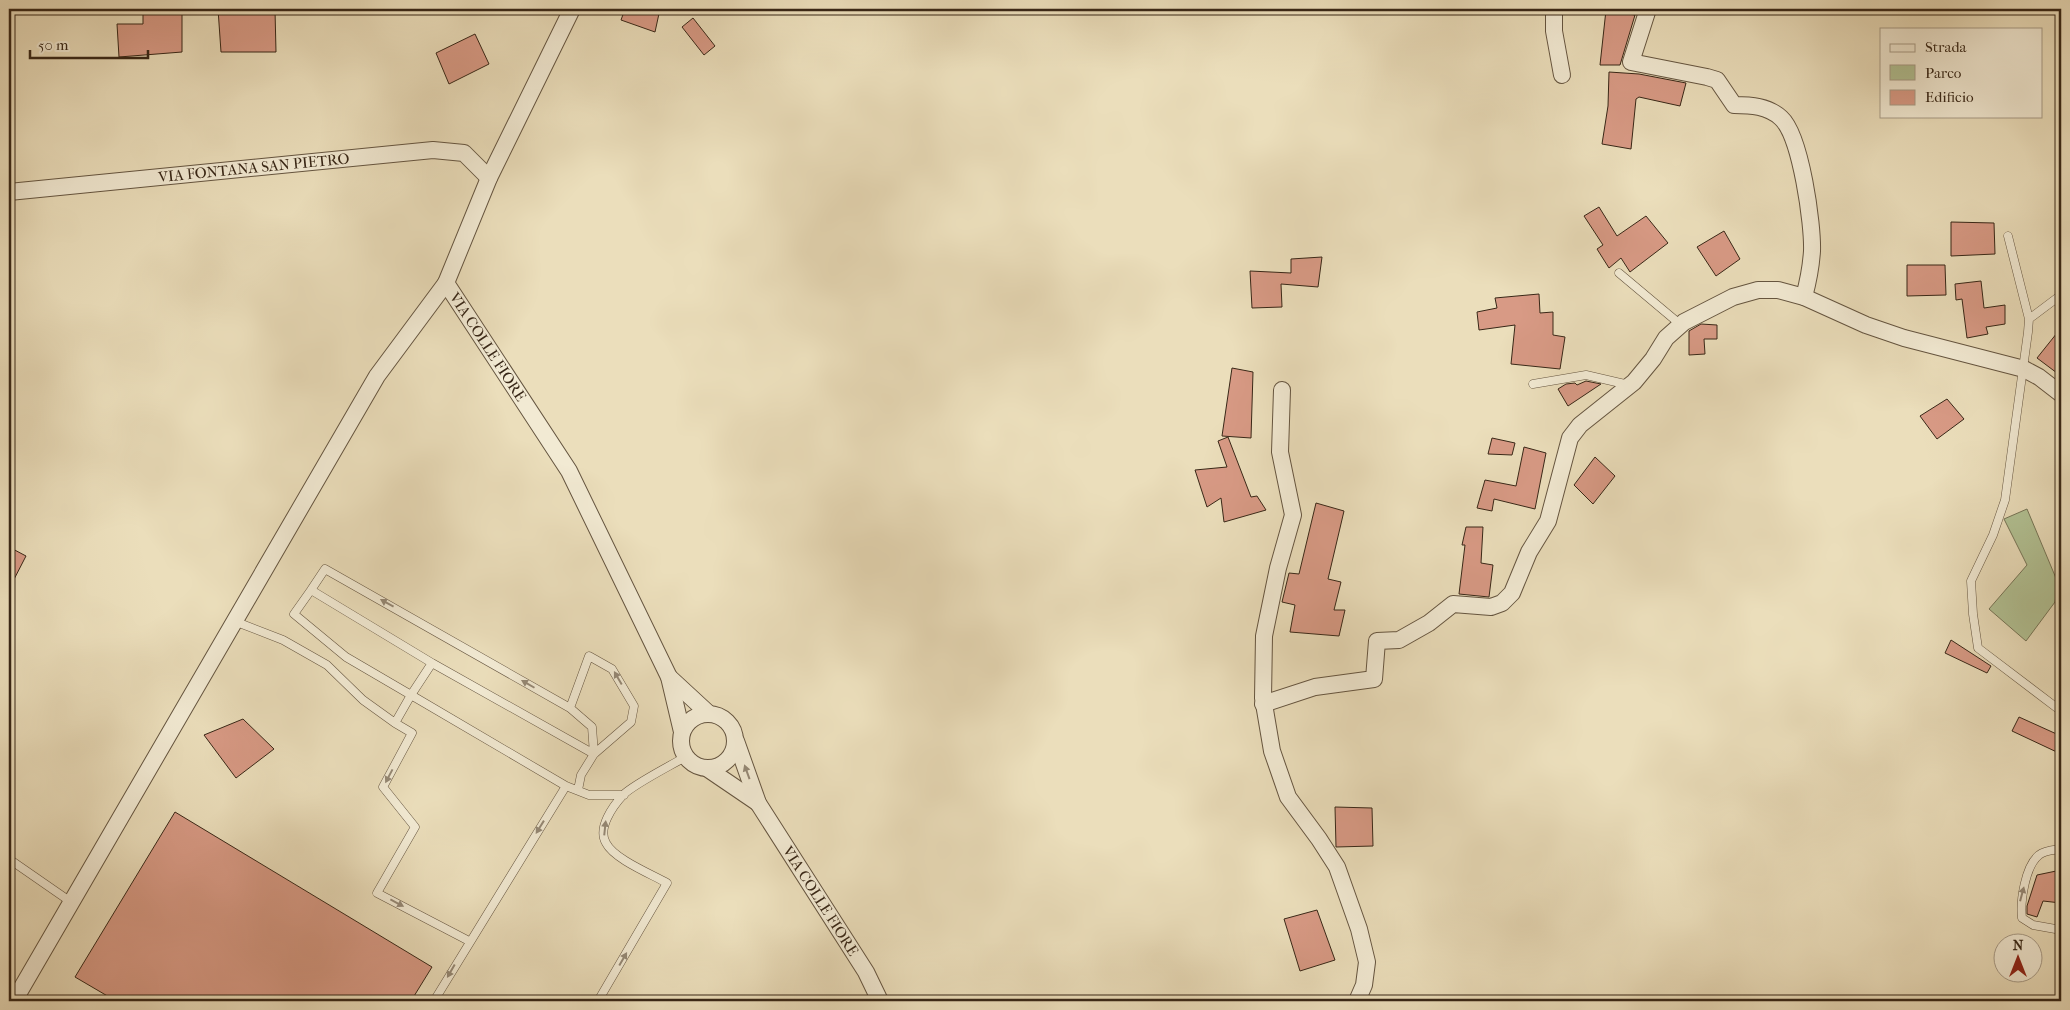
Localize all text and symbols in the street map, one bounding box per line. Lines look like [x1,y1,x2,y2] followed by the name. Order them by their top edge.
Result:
[30,28,148,60] scale bar
[1880,28,2042,118] legend
[38,36,69,54] text: 50 m
[1925,38,1968,56] text: Strada
[1925,64,1962,82] text: Parco
[1925,88,1974,106] text: Edificio
[156,149,350,186] street label: VIA FONTANA SAN PIETRO
[445,288,530,405] street label: VIA COLLE FIORE
[380,599,394,607] one-way arrow
[613,672,622,685] one-way arrow
[520,680,535,688] one-way arrow
[743,764,751,779] one-way arrow
[385,769,393,784] one-way arrow
[601,820,609,836] one-way arrow
[536,821,545,834] one-way arrow
[778,842,862,959] street label: VIA COLLE FIORE
[2018,887,2026,902] one-way arrow
[390,899,404,907] one-way arrow
[1992,932,2042,982] north arrow
[2013,937,2024,954] text: N
[618,952,627,966] one-way arrow
[447,965,456,978] one-way arrow

